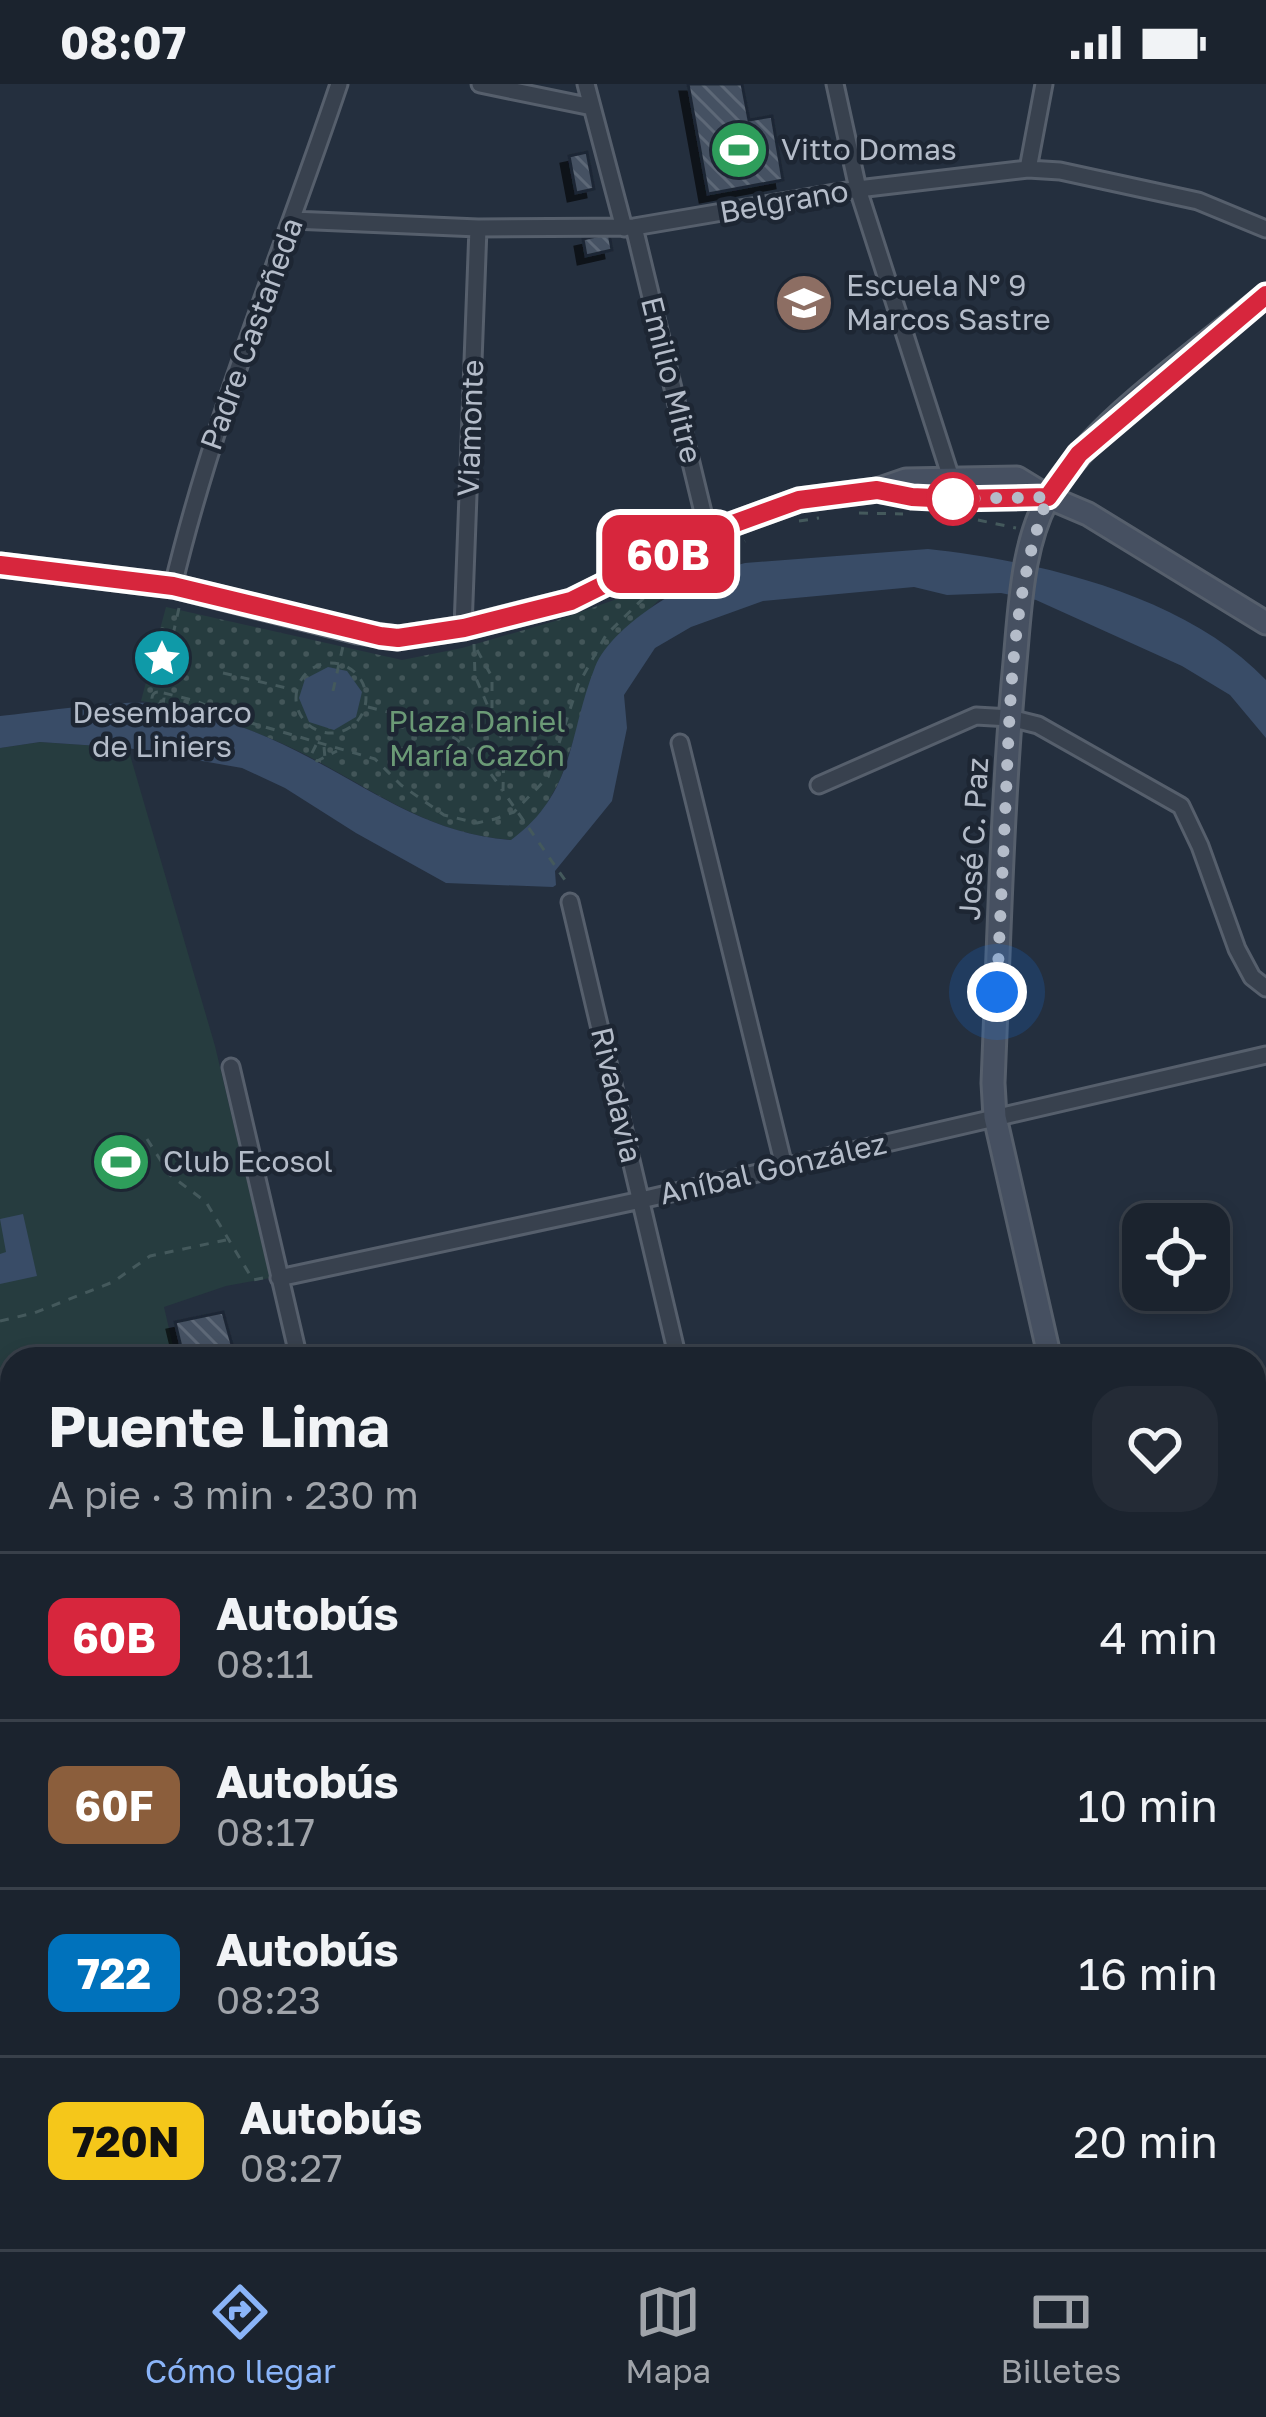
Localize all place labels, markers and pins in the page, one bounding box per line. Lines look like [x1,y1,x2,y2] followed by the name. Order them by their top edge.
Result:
[708,119,770,181] sports icon: Vitto Domas
[781,131,957,167] place label: Vitto Domas
[846,267,1051,337] place label: Escuela N° 9 Marcos Sastre
[773,272,835,334] school or university icon: Escuela N° 9 Marcos Sastre
[928,474,978,524] unlabelled marker
[131,627,193,689] place icon: Desembarco de Liniers
[72,694,252,764] place label: Desembarco de Liniers
[90,1131,152,1193] sports icon: Club Ecosol
[163,1143,333,1179] place label: Club Ecosol

